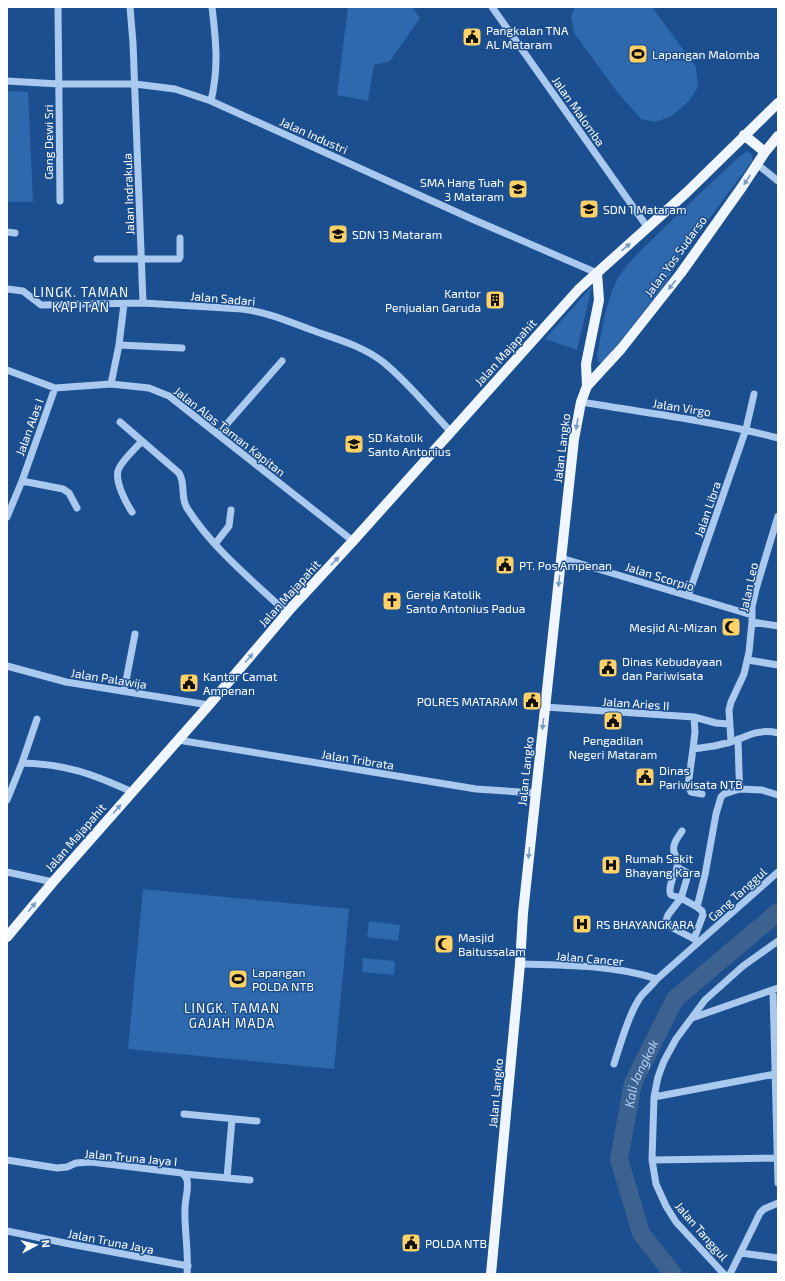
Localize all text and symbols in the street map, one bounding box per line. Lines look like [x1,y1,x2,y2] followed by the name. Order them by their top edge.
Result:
[486,23,569,51] place label: Pangkalan TNA AL Mataram
[461,26,483,48] public building icon: Pangkalan TNA AL Mataram
[627,43,649,65] sports icon: Lapangan Malomba
[652,47,760,61] place label: Lapangan Malomba
[550,73,608,149] street label: Jalan Malomba
[41,105,55,179] street label: Gang Dewi Sri
[278,114,350,156] street label: Jalan Industri
[120,153,136,235] street label: Jalan Indrakula
[743,174,751,185] one-way arrow
[420,175,504,203] place label: SMA Hang Tuah 3 Mataram
[507,178,529,200] school or university icon: SMA Hang Tuah 3 Mataram
[578,198,600,220] school or university icon: SDN 1 Mataram
[603,202,686,216] place label: SDN 1 Mataram
[641,213,709,299] street label: Jalan Yos Sudarso
[327,223,349,245] school or university icon: SDN 13 Mataram
[352,227,442,241] place label: SDN 13 Mataram
[621,243,631,252] one-way arrow
[667,280,676,291] one-way arrow
[33,284,129,315] district label: LINGK. TAMAN KAPITAN
[385,286,481,315] place label: Kantor Penjualan Garuda
[190,288,256,308] street label: Jalan Sadari
[484,289,506,311] building icon: Kantor Penjualan Garuda
[471,315,540,389] street label: Jalan Majapahit
[172,383,288,479] street label: Jalan Alas Taman Kapitan
[652,395,712,419] street label: Jalan Virgo
[12,397,46,457] street label: Jalan Alas I
[550,412,572,483] street label: Jalan Langko
[573,418,579,430] one-way arrow
[368,430,451,458] place label: SD Katolik Santo Antonius
[343,433,365,455] school or university icon: SD Katolik Santo Antonius
[691,479,723,539] street label: Jalan Libra
[494,554,516,576] public building icon: PT. Pos Ampenan
[255,556,324,630] street label: Jalan Majapahit
[330,556,339,566] one-way arrow
[519,558,612,572] place label: PT. Pos Ampenan
[624,559,696,593] street label: Jalan Scorpio
[736,561,760,613] street label: Jalan Leo
[555,575,562,587] one-way arrow
[406,587,525,615] place label: Gereja Katolik Santo Antonius Padua
[381,590,403,612] church icon: Gereja Katolik Santo Antonius Padua
[720,616,742,638] mosque icon: Mesjid Al-Mizan
[629,620,717,635] place label: Mesjid Al-Mizan
[244,653,253,664] one-way arrow
[622,654,722,682] place label: Dinas Kebudayaan dan Pariwisata
[597,657,619,679] public building icon: Dinas Kebudayaan dan Pariwisata
[70,665,148,692] street label: Jalan Palawija
[203,669,278,697] place label: Kantor Camat Ampenan
[178,672,200,694] public building icon: Kantor Camat Ampenan
[521,690,543,712] public building icon: POLRES MATARAM
[417,694,518,708] place label: POLRES MATARAM
[602,694,670,712] street label: Jalan Aries II
[602,710,624,732] public building icon: Pengadilan Negeri Mataram
[540,718,546,730] one-way arrow
[569,733,657,761] place label: Pengadilan Negeri Mataram
[514,735,536,806] street label: Jalan Langko
[321,746,395,772] street label: Jalan Tribrata
[659,763,743,791] place label: Dinas Pariwisata NTB
[634,766,656,788] public building icon: Dinas Pariwisata NTB
[42,800,109,874] street label: Jalan Majapahit
[113,804,122,815] one-way arrow
[526,847,533,859] one-way arrow
[625,851,700,879] place label: Rumah Sakit Bhayang Kara
[600,854,622,876] hospital icon: Rumah Sakit Bhayang Kara
[705,864,769,924] street label: Gang Tanggul
[28,902,37,913] one-way arrow
[571,913,593,935] hospital icon: RS BHAYANGKARA
[596,917,695,931] place label: RS BHAYANGKARA
[458,930,526,958] place label: Masjid Baitussalam
[433,933,455,955] mosque icon: Masjid Baitussalam
[556,948,625,968] street label: Jalan Cancer
[252,965,314,993] place label: Lapangan POLDA NTB
[227,968,249,990] sports icon: Lapangan POLDA NTB
[184,1000,280,1031] district label: LINGK. TAMAN GAJAH MADA
[621,1037,662,1109] water label: Kali Jangkok
[485,1058,505,1128] street label: Jalan Langko
[84,1146,178,1168] street label: Jalan Truna Jaya I
[673,1199,732,1264] street label: Jalan Tanggul
[16,1225,56,1265] north arrow
[67,1226,155,1256] street label: Jalan Truna Jaya
[400,1232,422,1254] public building icon: POLDA NTB
[425,1236,487,1250] place label: POLDA NTB
[39,1239,53,1249] text: N

